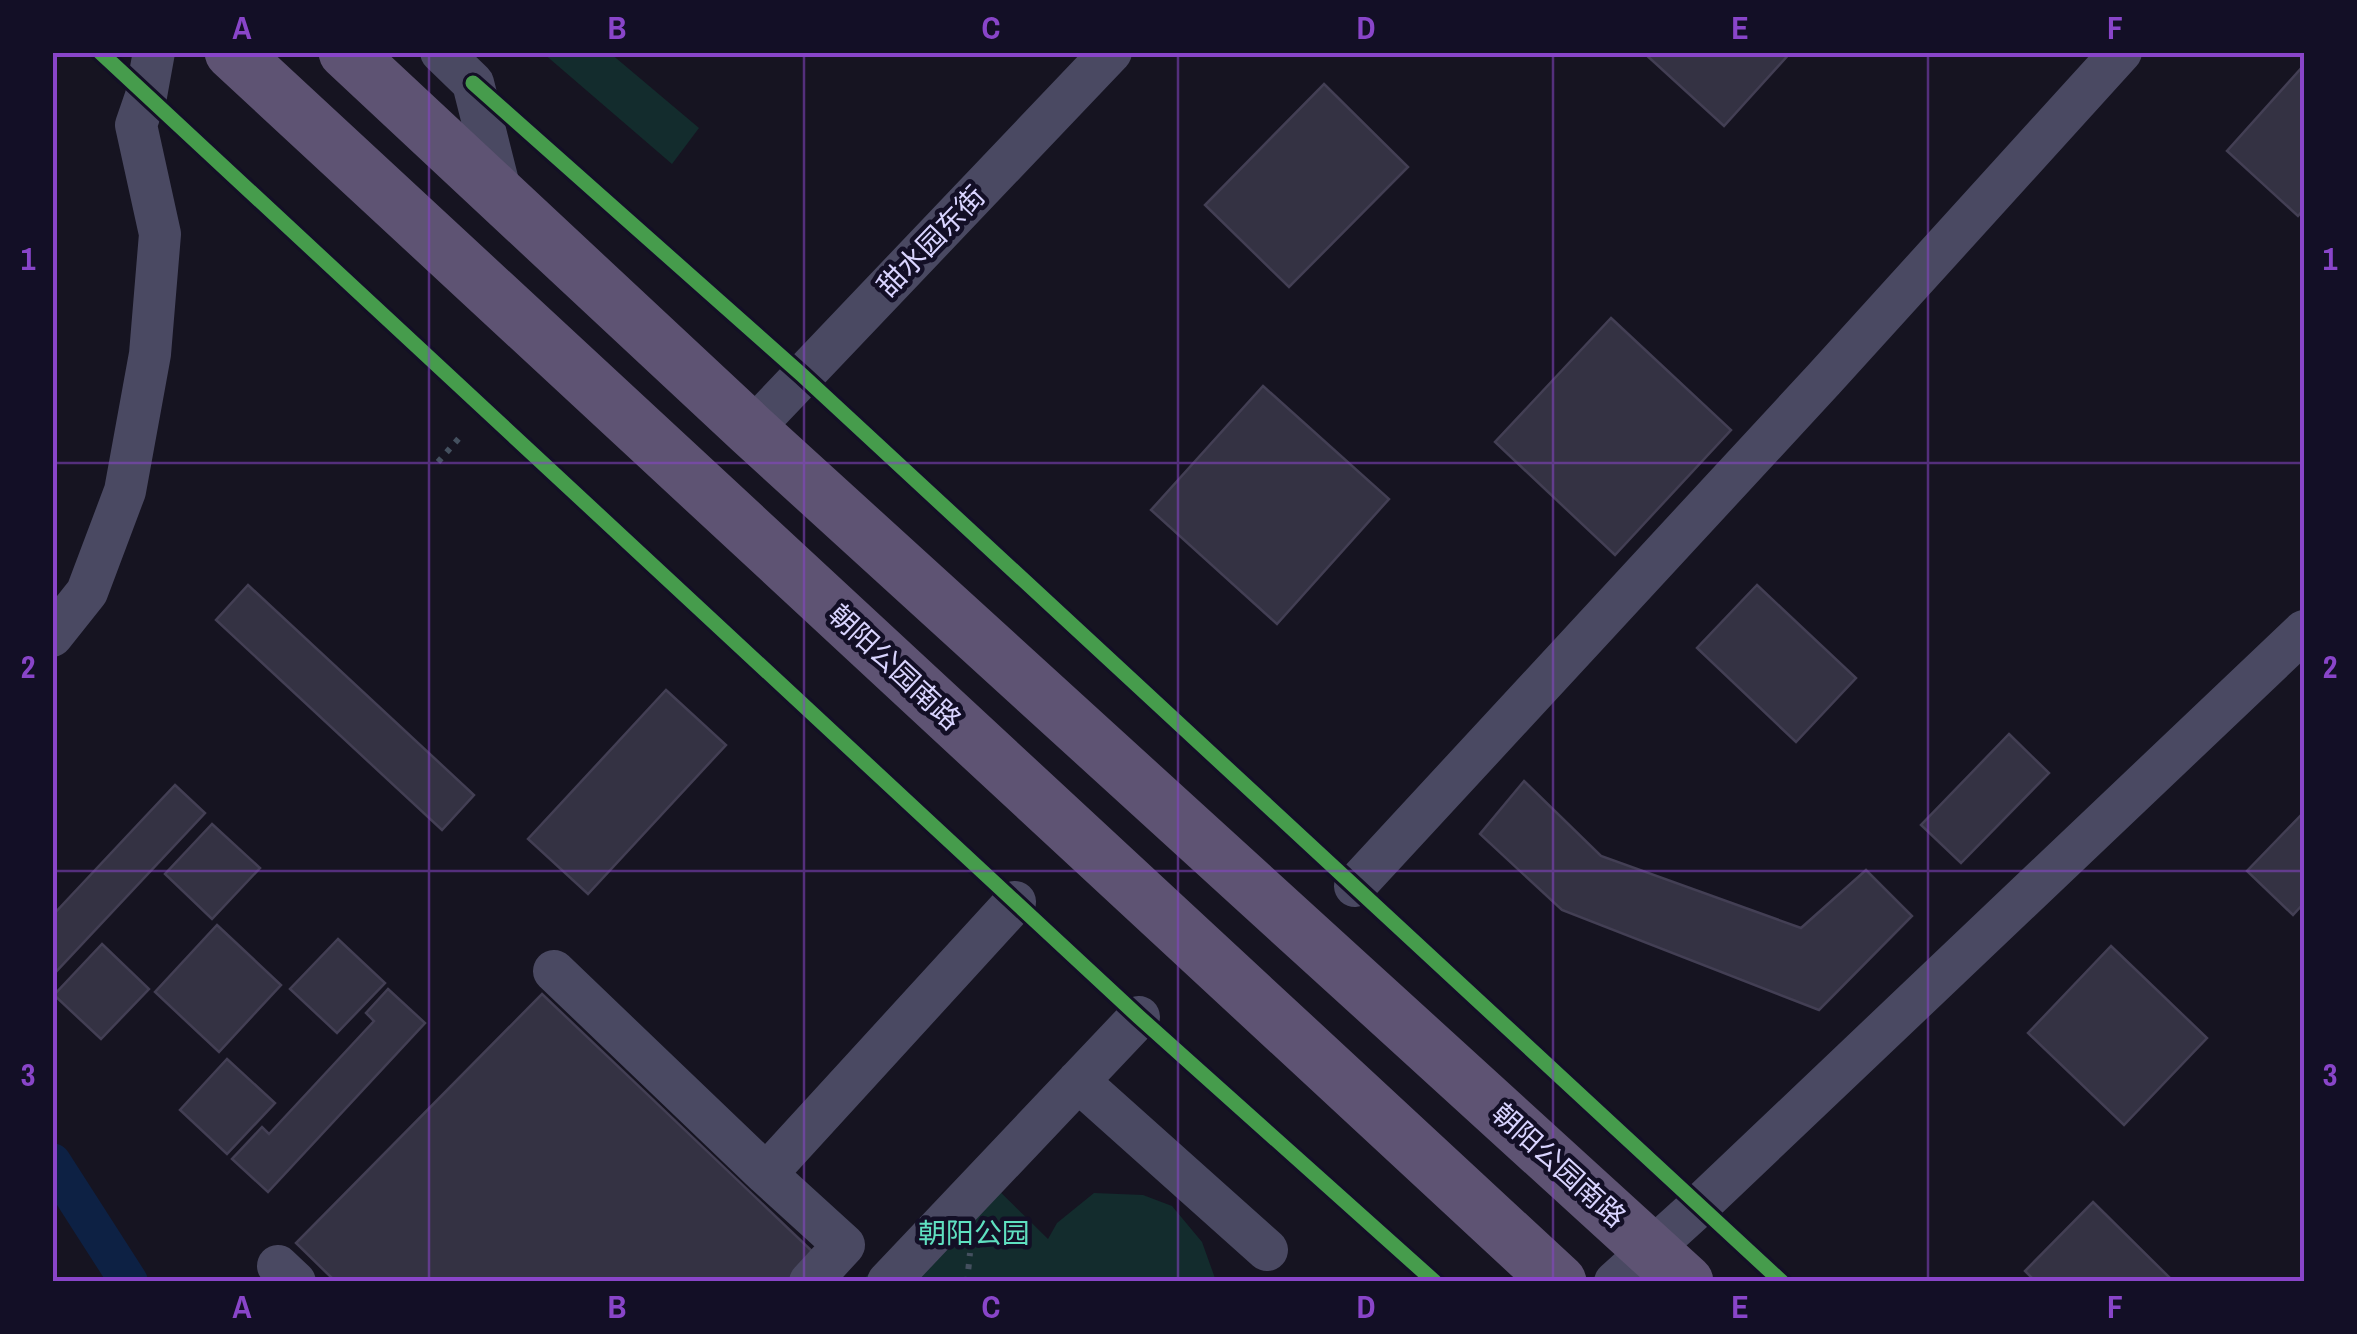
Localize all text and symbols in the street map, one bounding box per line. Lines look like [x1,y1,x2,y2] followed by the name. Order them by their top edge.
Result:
[233,6,252,49] text: A
[608,6,626,49] text: B
[982,6,1000,49] text: C
[1357,6,1375,49] text: D
[1731,6,1749,49] text: E
[2107,6,2123,49] text: F
[869,177,993,305] street label: 甜水园东街
[21,237,36,280] text: 1
[2323,237,2338,280] text: 1
[821,596,969,738] street label: 朝阳公园南路
[21,645,35,688] text: 2
[2323,645,2337,688] text: 2
[21,1053,35,1096] text: 3
[2323,1053,2337,1096] text: 3
[1484,1095,1634,1235] street label: 朝阳公园南路
[918,1214,1030,1252] park label: 朝阳公园
[233,1285,252,1328] text: A
[608,1285,626,1328] text: B
[982,1285,1000,1328] text: C
[1357,1285,1375,1328] text: D
[1731,1285,1749,1328] text: E
[2107,1285,2123,1328] text: F

